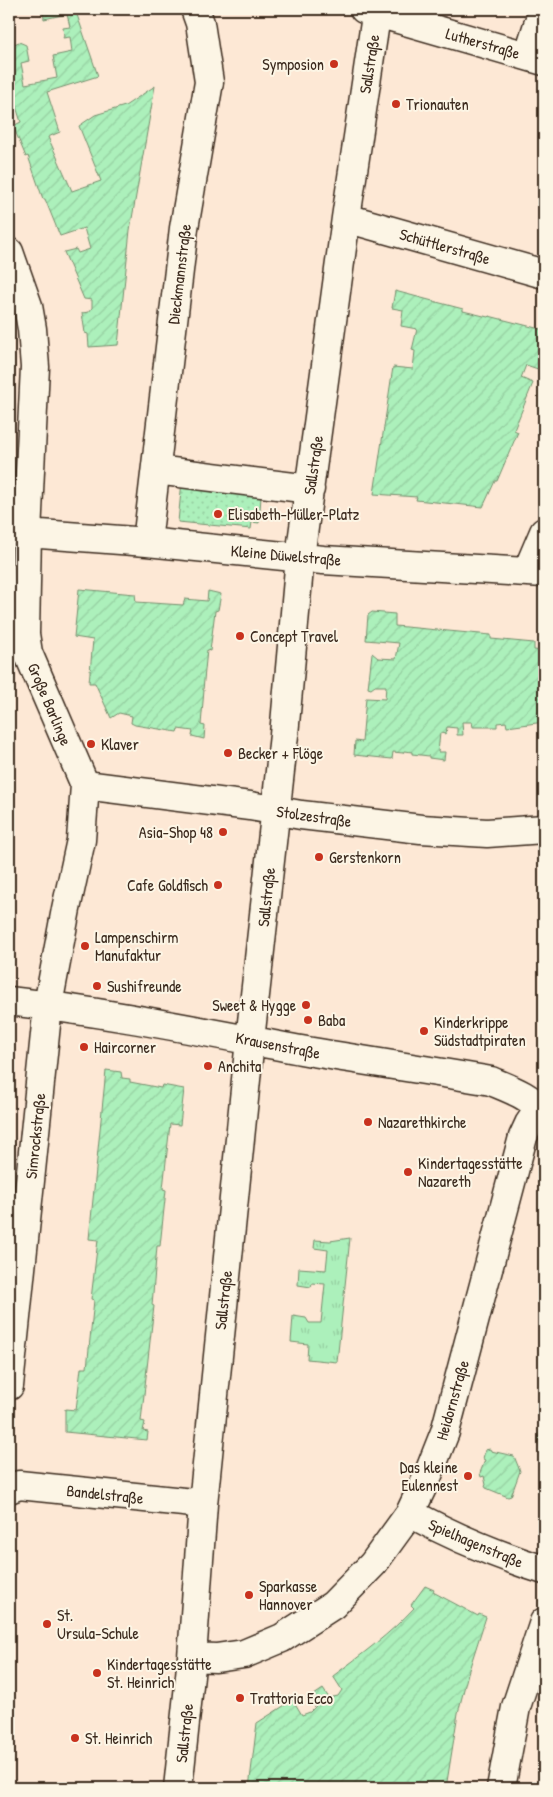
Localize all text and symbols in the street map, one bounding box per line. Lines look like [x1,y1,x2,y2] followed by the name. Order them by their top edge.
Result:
[443,22,523,64] street label: Lutherstraße
[353,32,385,95] street label: Sallstraße
[262,53,324,75] place label: Symposion
[328,58,340,70] marker: Symposion
[406,93,469,115] place label: Trionauten
[390,98,402,110] marker: Trionauten
[162,222,196,325] street label: Dieckmannstraße
[397,223,494,270] street label: Schüttlerstraße
[298,433,328,496] street label: Sallstraße
[228,503,360,525] place label: Elisabeth-Müller-Platz
[212,508,224,520] marker: Elisabeth-Müller-Platz
[230,539,343,571] street label: Kleine Düwelstraße
[250,625,339,647] place label: Concept Travel
[234,630,246,642] marker: Concept Travel
[23,659,78,749] street label: Große Barlinge
[101,733,139,755] place label: Klaver
[85,738,97,750] marker: Klaver
[238,742,324,764] place label: Becker + Flöge
[222,747,234,759] marker: Becker + Flöge
[275,800,354,832] street label: Stolzestraße
[139,821,213,843] place label: Asia-Shop 48
[217,826,229,838] marker: Asia-Shop 48
[329,846,401,868] place label: Gerstenkorn
[313,851,325,863] marker: Gerstenkorn
[252,866,280,928] street label: Sallstraße
[127,874,208,896] place label: Cafe Goldfisch
[212,879,224,891] marker: Cafe Goldfisch
[95,926,178,966] place label: Lampenschirm Manufaktur
[79,940,91,952] marker: Lampenschirm Manufaktur
[107,975,182,997] place label: Sushifreunde
[91,980,103,992] marker: Sushifreunde
[212,994,297,1016] place label: Sweet & Hygge
[300,999,312,1011] marker: Sweet & Hygge
[318,1009,345,1031] place label: Baba
[434,1011,526,1051] place label: Kinderkrippe Südstadtpiraten
[302,1014,314,1026] marker: Baba
[418,1025,430,1037] marker: Kinderkrippe Südstadtpiraten
[234,1026,323,1064] street label: Krausenstraße
[94,1036,156,1058] place label: Haircorner
[78,1041,90,1053] marker: Haircorner
[218,1055,261,1077] place label: Anchita
[202,1060,214,1072] marker: Anchita
[20,1091,51,1180] street label: Simrockstraße
[378,1111,467,1133] place label: Nazarethkirche
[362,1116,374,1128] marker: Nazarethkirche
[418,1152,523,1192] place label: Kindertagesstätte Nazareth
[402,1166,414,1178] marker: Kindertagesstätte Nazareth
[209,1269,237,1331] street label: Sallstraße
[430,1357,474,1443] street label: Heidornstraße
[400,1456,459,1496] place label: Das kleine Eulennest
[462,1470,474,1482] marker: Das kleine Eulennest
[65,1479,145,1509] street label: Bandelstraße
[425,1513,527,1573] street label: Spielhagenstraße
[259,1575,318,1615] place label: Sparkasse Hannover
[243,1589,255,1601] marker: Sparkasse Hannover
[57,1604,139,1644] place label: St. Ursula-Schule
[41,1618,53,1630] marker: St. Ursula-Schule
[107,1653,212,1693] place label: Kindertagesstätte St. Heinrich
[91,1667,103,1679] marker: Kindertagesstätte St. Heinrich
[250,1687,334,1709] place label: Trattoria Ecco
[234,1692,246,1704] marker: Trattoria Ecco
[170,1702,198,1764] street label: Sallstraße
[85,1727,153,1749] place label: St. Heinrich
[69,1732,81,1744] marker: St. Heinrich

